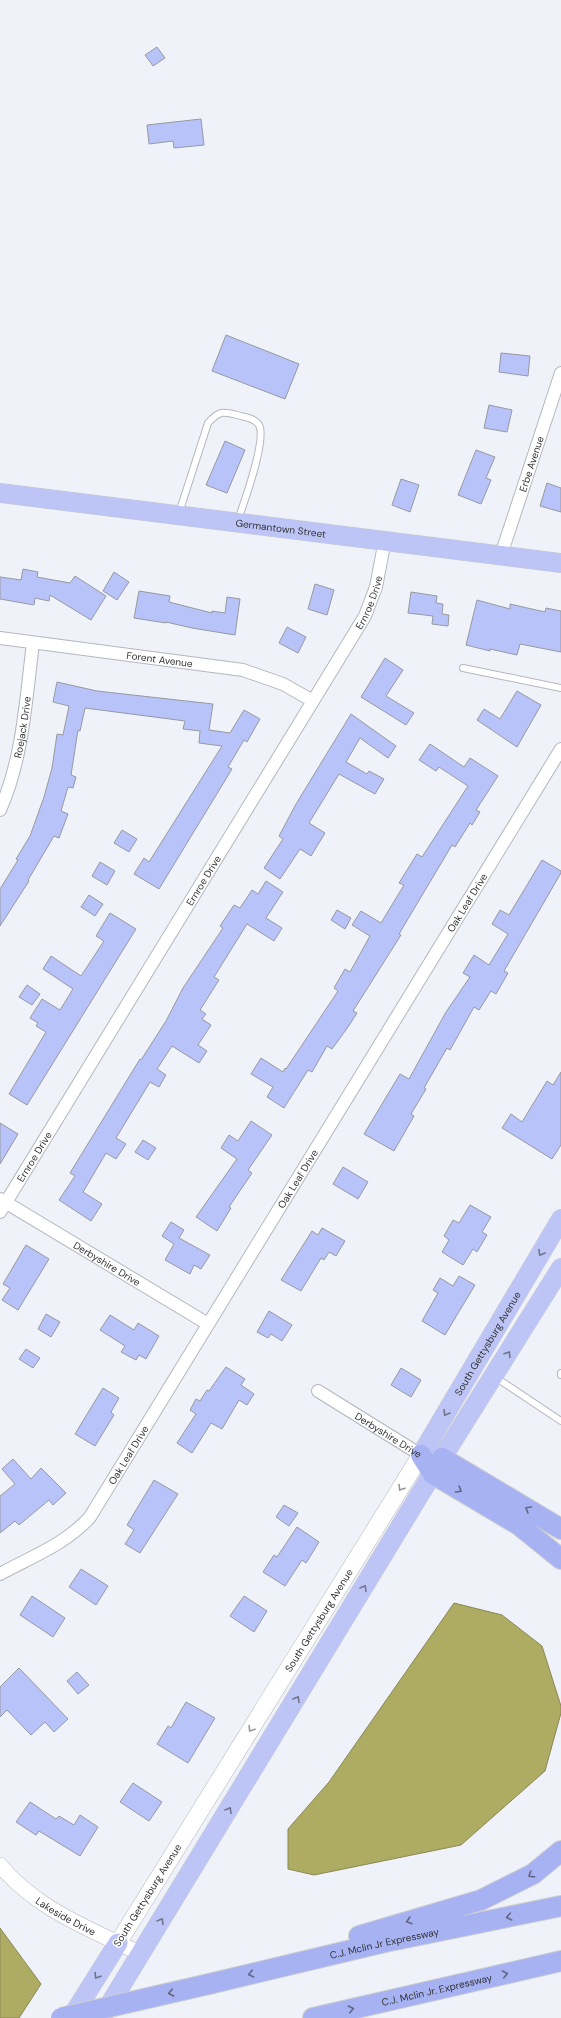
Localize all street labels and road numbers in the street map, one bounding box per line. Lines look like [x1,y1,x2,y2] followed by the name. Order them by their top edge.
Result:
[516,434,547,494] street label: Erbe Avenue
[235,516,327,541] street label: Germantown Street
[352,574,385,632] street label: Ernroe Drive
[126,649,194,670] street label: Forent Avenue
[11,695,34,759] street label: Roejack Drive
[183,853,224,908] street label: Ernroe Drive
[444,871,490,935] street label: Oak Leaf Drive
[14,1129,55,1184] street label: Ernroe Drive
[275,1147,321,1211] street label: Oak Leaf Drive
[71,1239,143,1289] street label: Derbyshire Drive
[452,1289,524,1398] street label: South Gettysburg Avenue
[352,1410,424,1461] street label: Derbyshire Drive
[105,1423,152,1487] street label: Oak Leaf Drive
[282,1566,356,1674] street label: South Gettysburg Avenue
[110,1841,185,1949] street label: South Gettysburg Avenue
[33,1894,98,1939] street label: Lakeside Drive
[328,1925,441,1962] street label: C.J. Mclin Jr Expressway
[380,1971,494,2009] street label: C.J. Mclin Jr. Expressway

